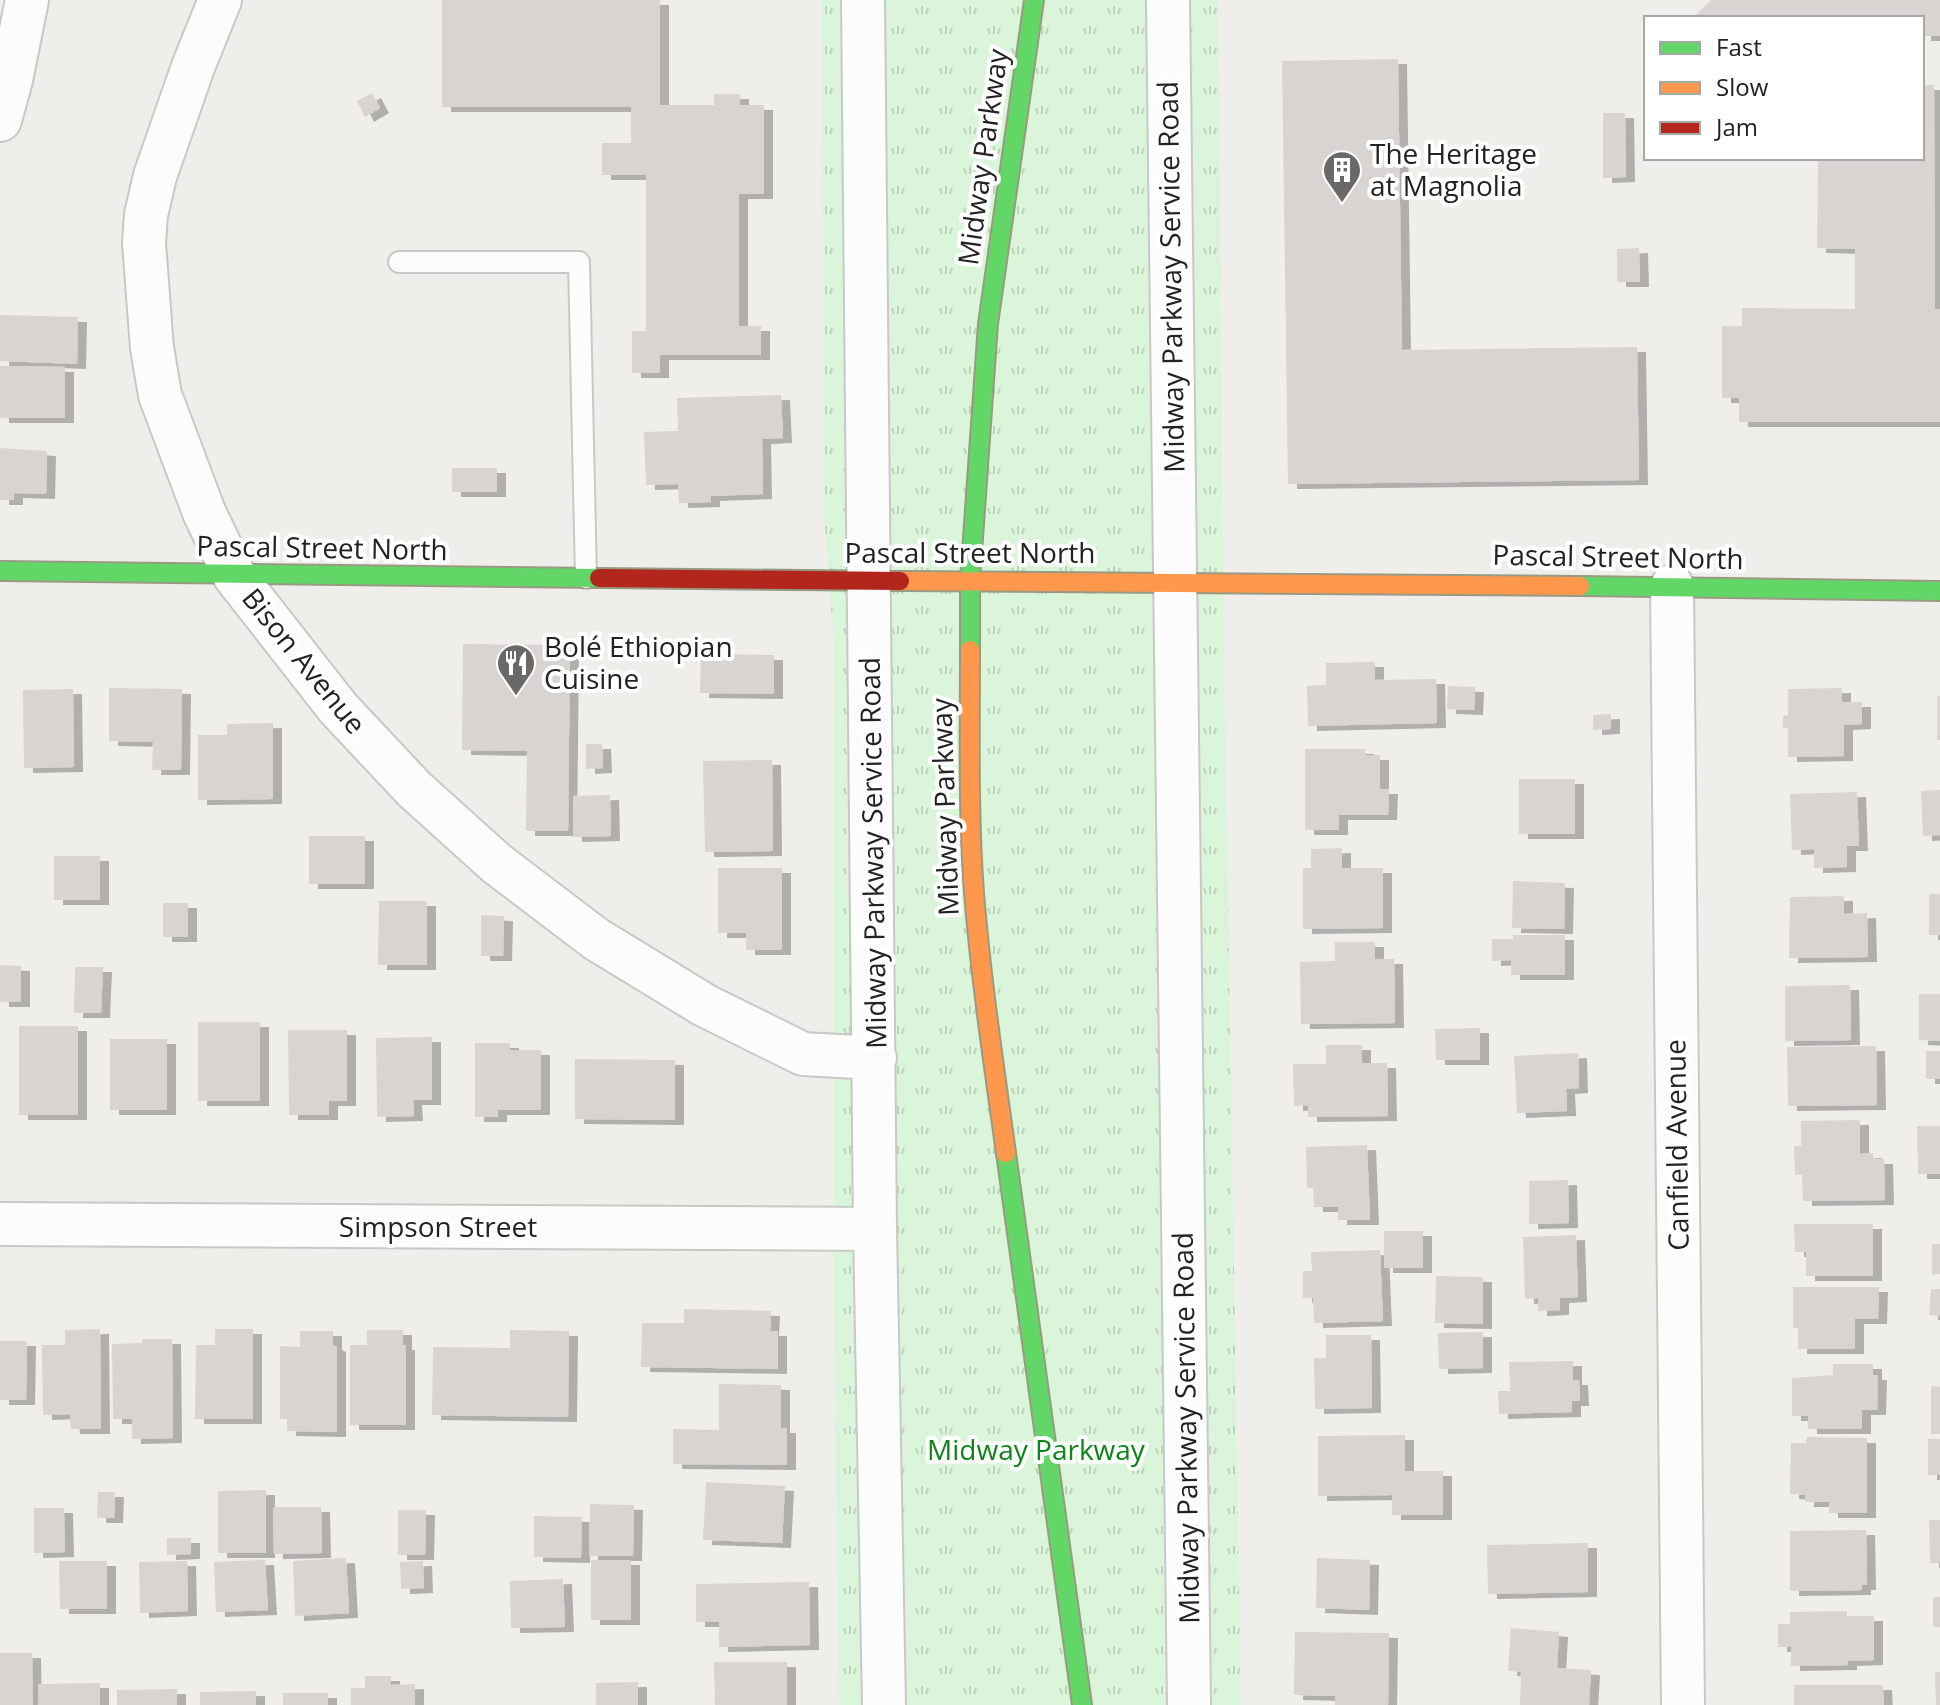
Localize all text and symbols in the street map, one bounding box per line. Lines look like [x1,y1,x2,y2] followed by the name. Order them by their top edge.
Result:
[1644,16,1924,160] legend
[1716,30,1762,63] text: Fast
[948,45,1016,267] street label: Midway Parkway
[1716,70,1769,103] text: Slow
[1148,81,1192,473] street label: Midway Parkway Service Road
[1714,110,1758,143] text: Jam
[1370,134,1537,204] place label: The Heritage at Magnolia
[1321,149,1363,204] building icon: The Heritage at Magnolia
[196,526,448,568] street label: Pascal Street North
[844,533,1096,571] street label: Pascal Street North
[1492,535,1744,577] street label: Pascal Street North
[234,580,375,741] street label: Bison Avenue
[544,627,733,697] place label: Bolé Ethiopian Cuisine
[495,642,537,697] restaurant icon: Bolé Ethiopian Cuisine
[850,657,894,1049] street label: Midway Parkway Service Road
[921,697,967,917] street label: Midway Parkway
[1655,1039,1697,1251] street label: Canfield Avenue
[339,1207,537,1245] street label: Simpson Street
[1163,1232,1207,1624] street label: Midway Parkway Service Road
[927,1430,1146,1468] park label: Midway Parkway

